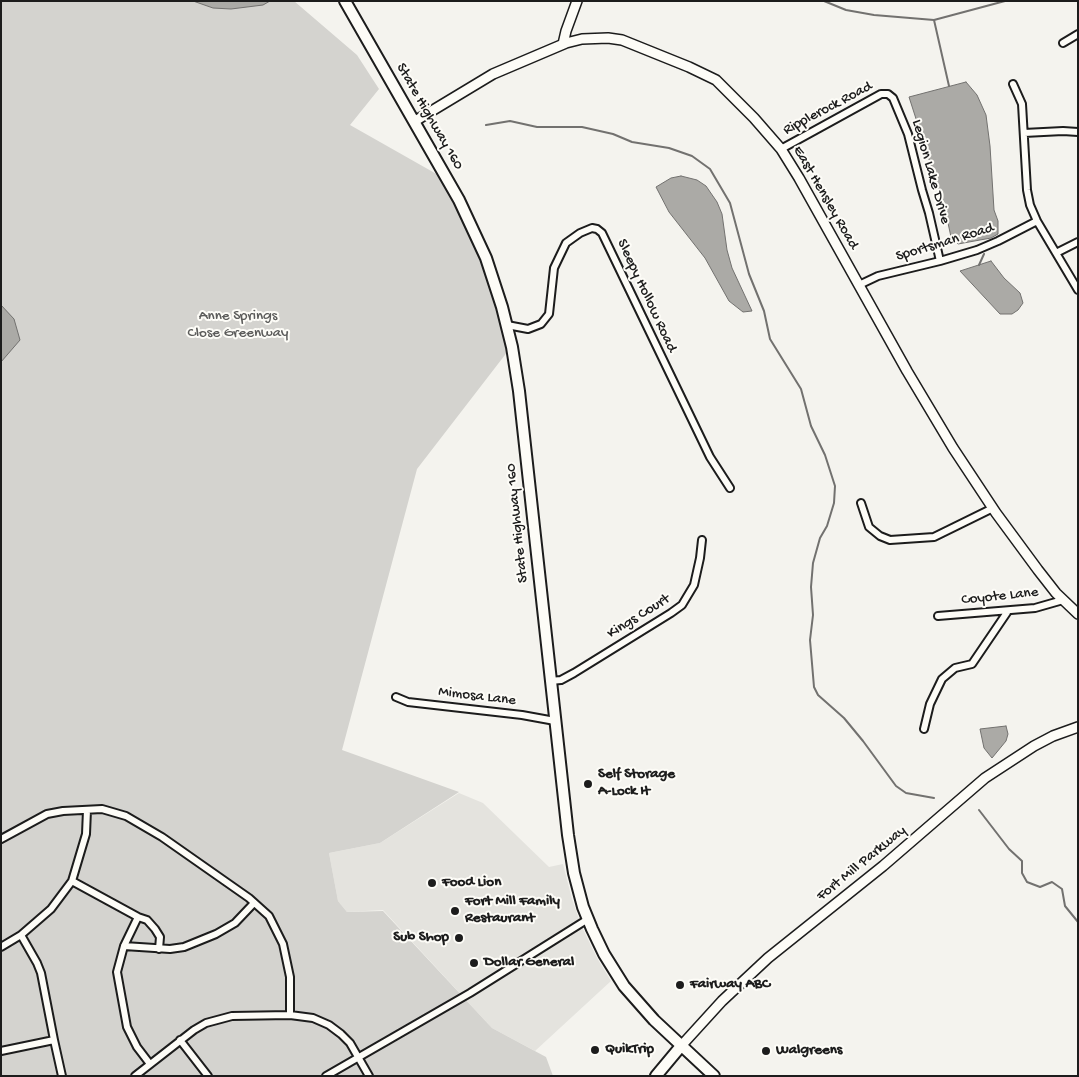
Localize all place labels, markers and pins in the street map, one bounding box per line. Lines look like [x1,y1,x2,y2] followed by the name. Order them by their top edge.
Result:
[598,766,675,801] place label: Self Storage A-Lock It
[582,778,594,790] marker: Self Storage A-Lock It
[442,874,501,892] place label: Food Lion
[426,877,438,889] marker: Food Lion
[465,893,560,928] place label: Fort Mill Family Restaurant
[449,905,461,917] marker: Fort Mill Family Restaurant
[393,929,449,947] place label: Sub Shop
[453,932,465,944] marker: Sub Shop
[484,954,574,972] place label: Dollar General
[468,957,480,969] marker: Dollar General
[690,976,770,994] place label: Fairway ABC
[674,979,686,991] marker: Fairway ABC
[605,1041,654,1059] place label: QuikTrip
[776,1042,842,1060] place label: Walgreens
[589,1044,601,1056] marker: QuikTrip
[760,1045,772,1057] marker: Walgreens

